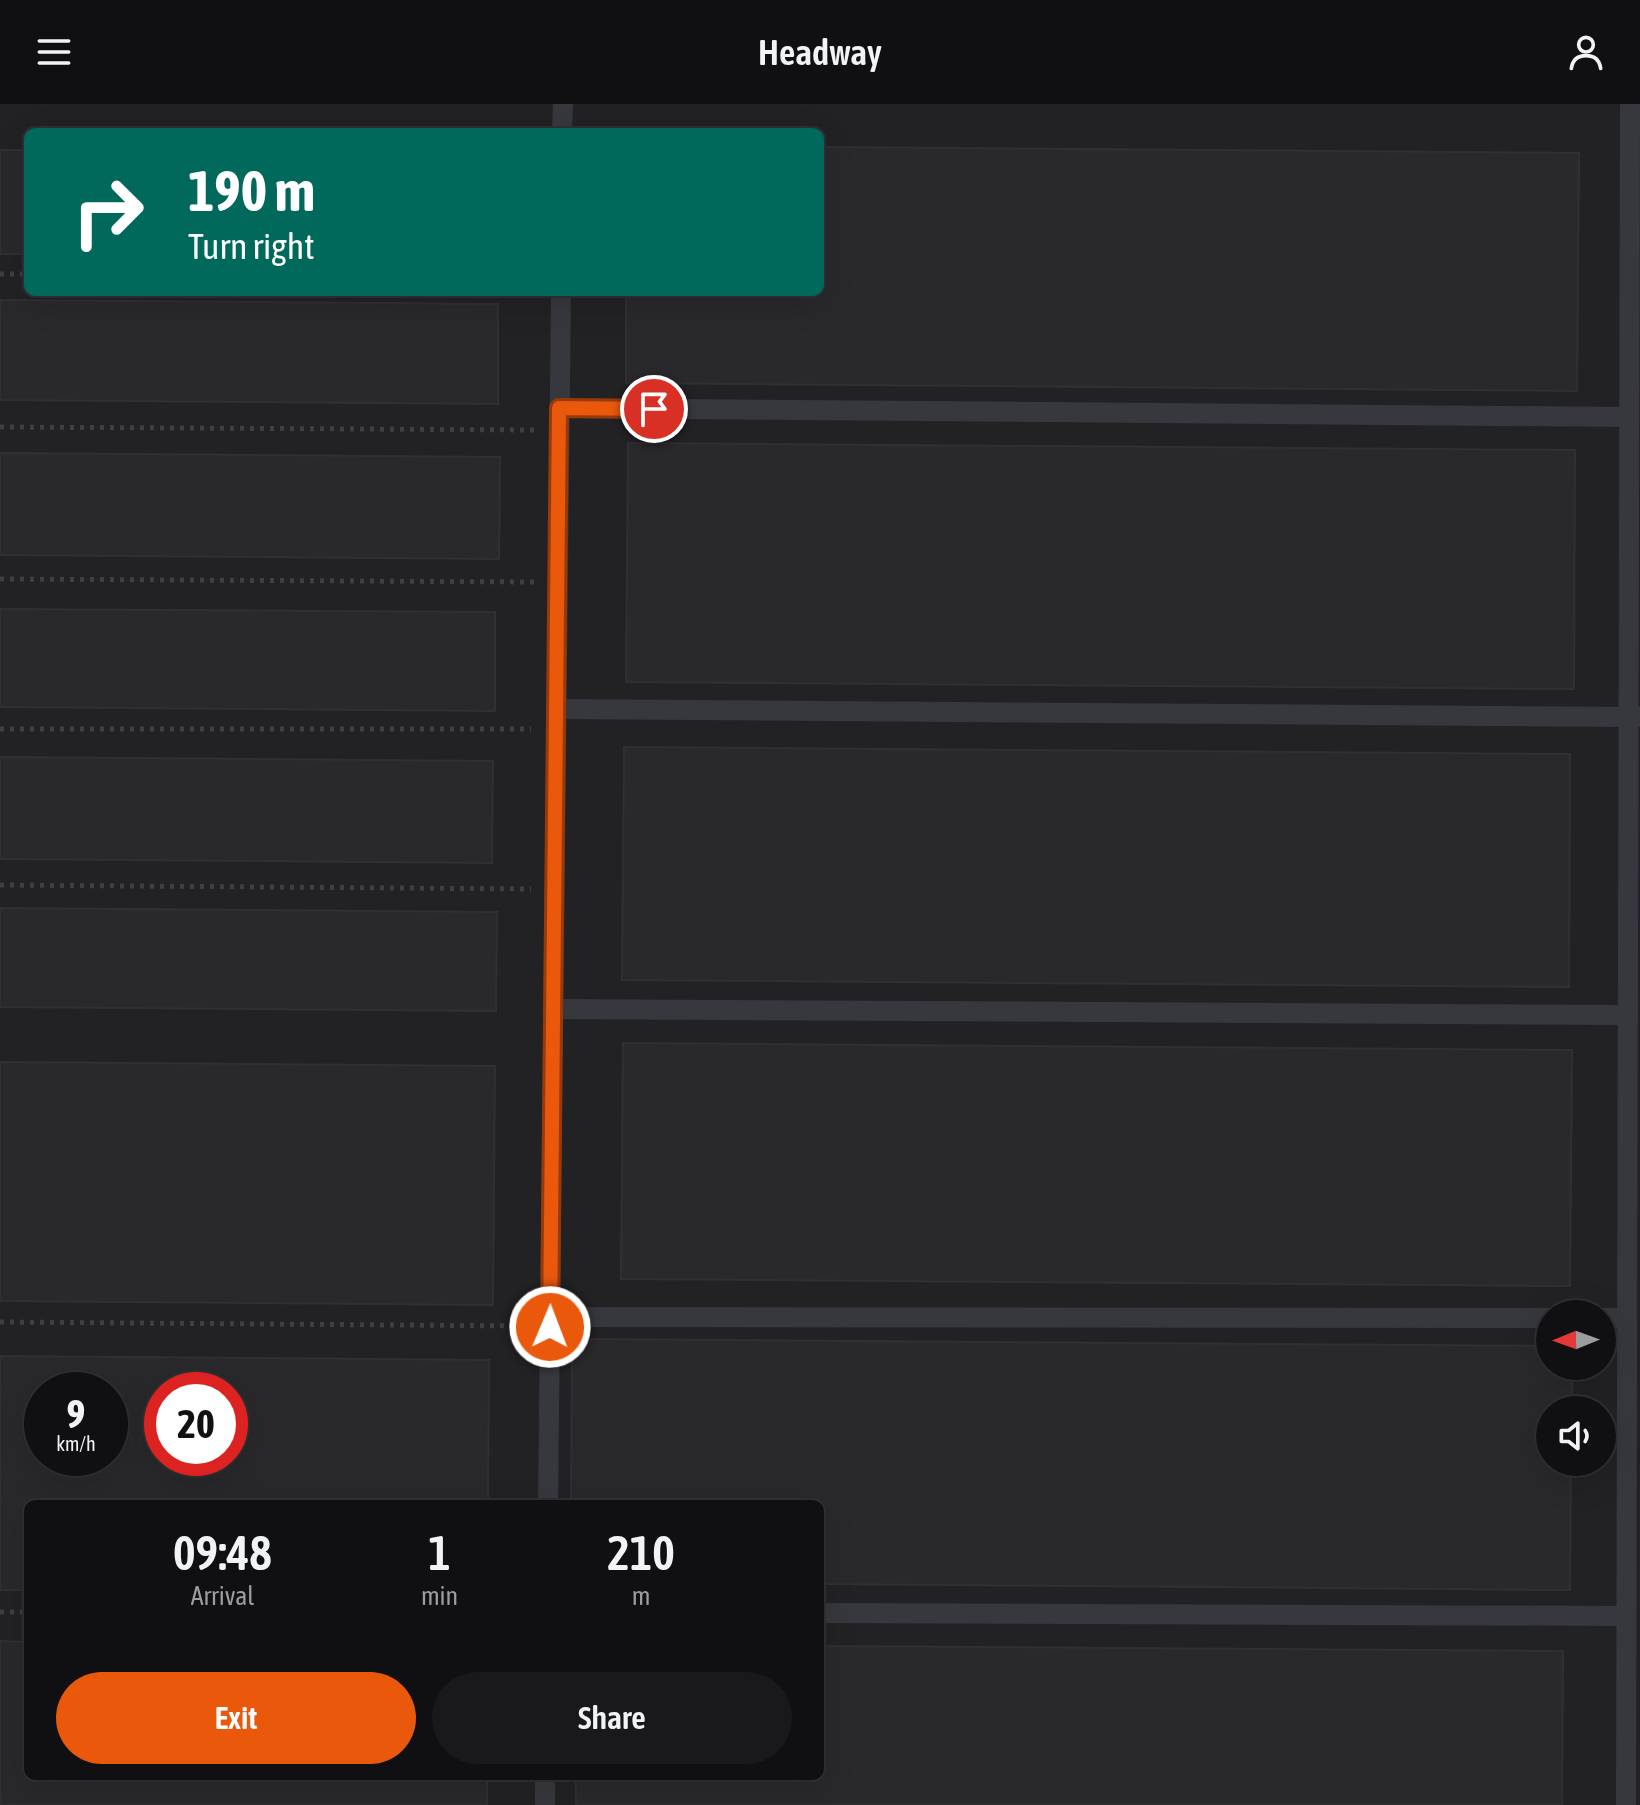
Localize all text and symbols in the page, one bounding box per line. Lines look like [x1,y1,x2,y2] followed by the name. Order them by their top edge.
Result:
[32,30,76,74] icon: menu
[1564,30,1608,74] icon: person
[758,31,882,73] text: Headway
[188,159,315,223] text: 190 m
[56,160,160,264] icon: right
[188,225,315,267] text: Turn right
[620,375,688,443] pin
[632,387,676,431] icon: arrive
[508,1285,592,1369] position arrow
[1536,1300,1616,1380] north arrow
[1536,1300,1616,1476] map controls
[144,1372,248,1476] speed limit sign: 20
[67,1391,85,1436] text: 9
[1536,1396,1616,1476] button: sound
[56,1432,96,1455] text: km/h
[173,1525,272,1580] text: 09:48
[428,1525,451,1580] text: 1
[607,1525,675,1580] text: 210
[191,1581,254,1611] text: Arrival
[421,1581,458,1611] text: min
[632,1581,650,1611] text: m
[56,1672,416,1764] button: Exit
[432,1672,792,1764] button: Share

